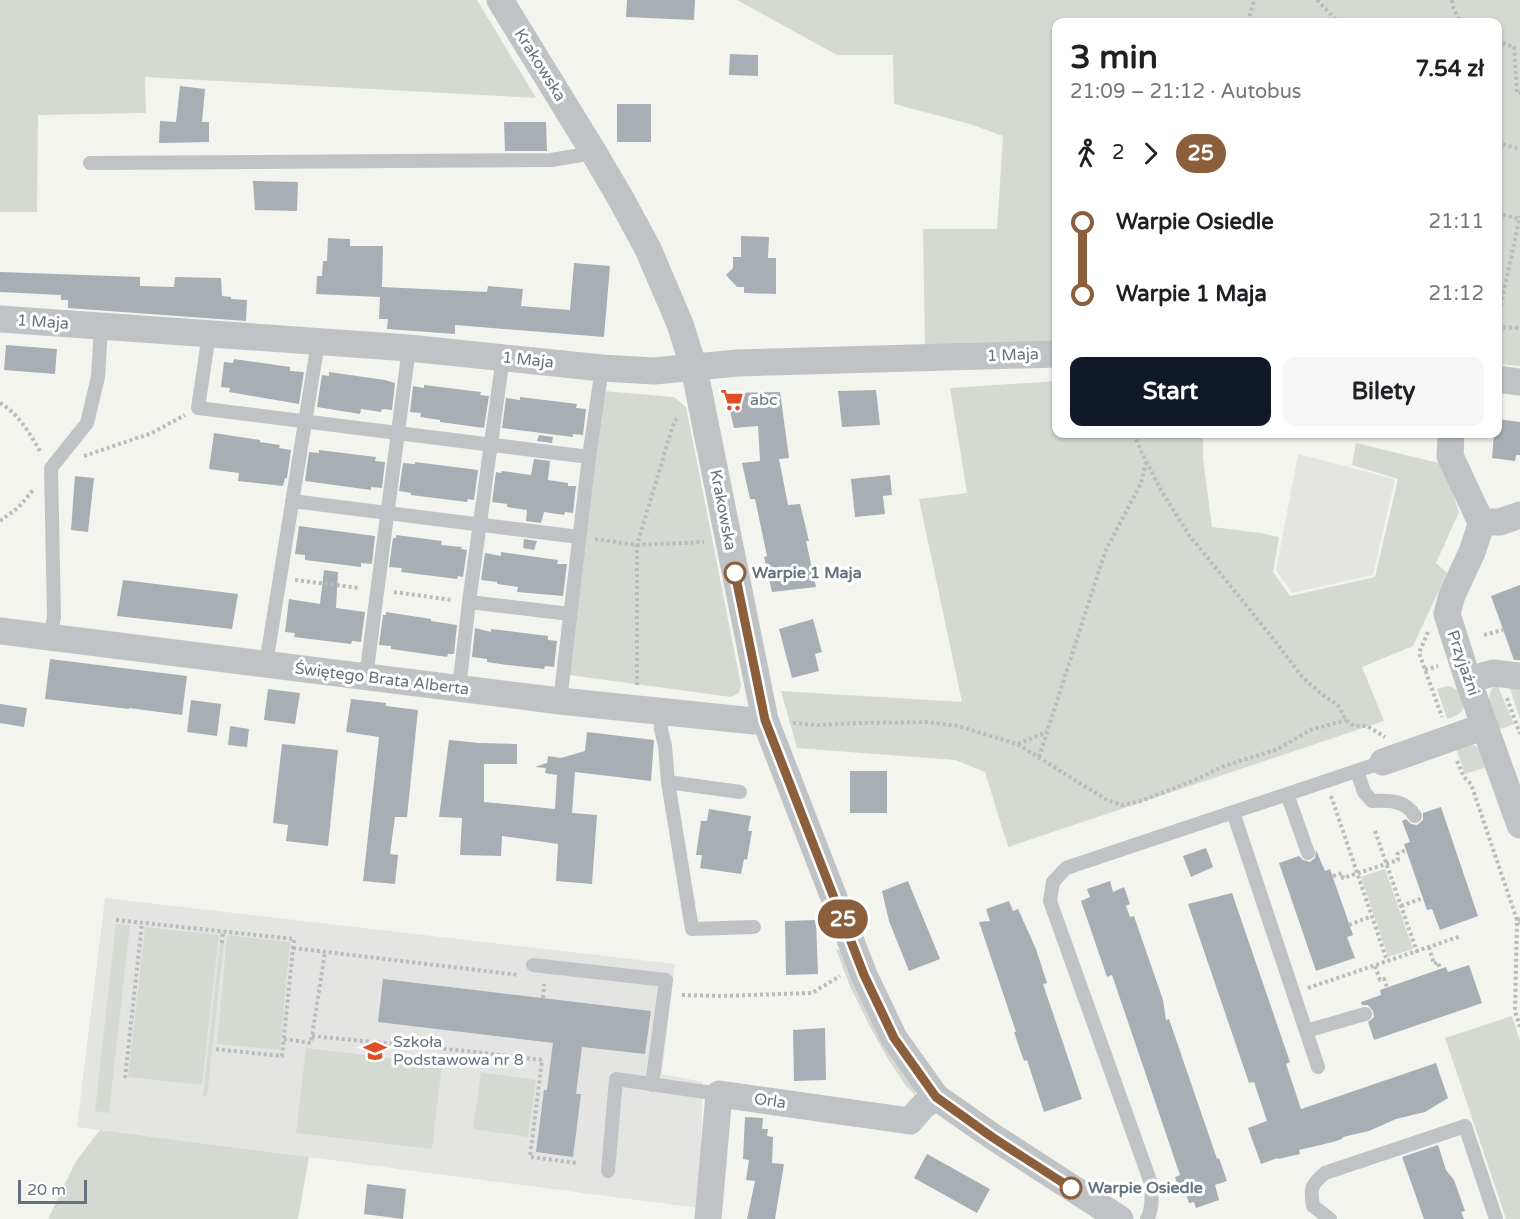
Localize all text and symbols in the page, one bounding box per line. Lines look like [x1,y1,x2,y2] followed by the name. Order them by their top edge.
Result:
[510,25,570,105] street label: Krakowska
[1070,38,1158,77] text: 3 min
[1416,56,1484,82] text: 7.54 zł
[1070,80,1301,104] text: 21:09 – 21:12 · Autobus
[1070,137,1103,170] icon: walk
[1134,137,1167,170] icon: forward
[1112,141,1125,165] text: 2
[1188,141,1214,166] text: 25
[1116,209,1274,235] text: Warpie Osiedle
[1429,210,1484,234] text: 21:11
[1116,281,1267,307] text: Warpie 1 Maja
[1429,282,1484,306] text: 21:12
[17,310,69,334] street label: 1 Maja
[987,344,1039,366] street label: 1 Maja
[501,347,555,373] street label: 1 Maja
[1070,357,1271,426] button: Start
[1283,357,1484,426] button: Bilety
[719,387,745,413] supermarket icon: abc
[750,390,778,410] place label: abc
[705,468,741,552] street label: Krakowska
[724,562,746,584] marker: Warpie 1 Maja
[752,563,862,583] place label: Warpie 1 Maja
[1442,628,1484,698] street label: Przyjaźni
[294,658,470,700] street label: Świętego Brata Alberta
[816,900,870,938] line badge: 25
[830,907,856,932] text: 25
[393,1032,524,1070] place label: Szkoła Podstawowa nr 8
[362,1038,388,1064] school or university icon: Szkoła Podstawowa nr 8
[753,1089,787,1113] street label: Orla
[18,1177,87,1204] scale bar
[1060,1177,1082,1199] marker: Warpie Osiedle
[1088,1178,1203,1198] place label: Warpie Osiedle
[27,1180,66,1200] text: 20 m

